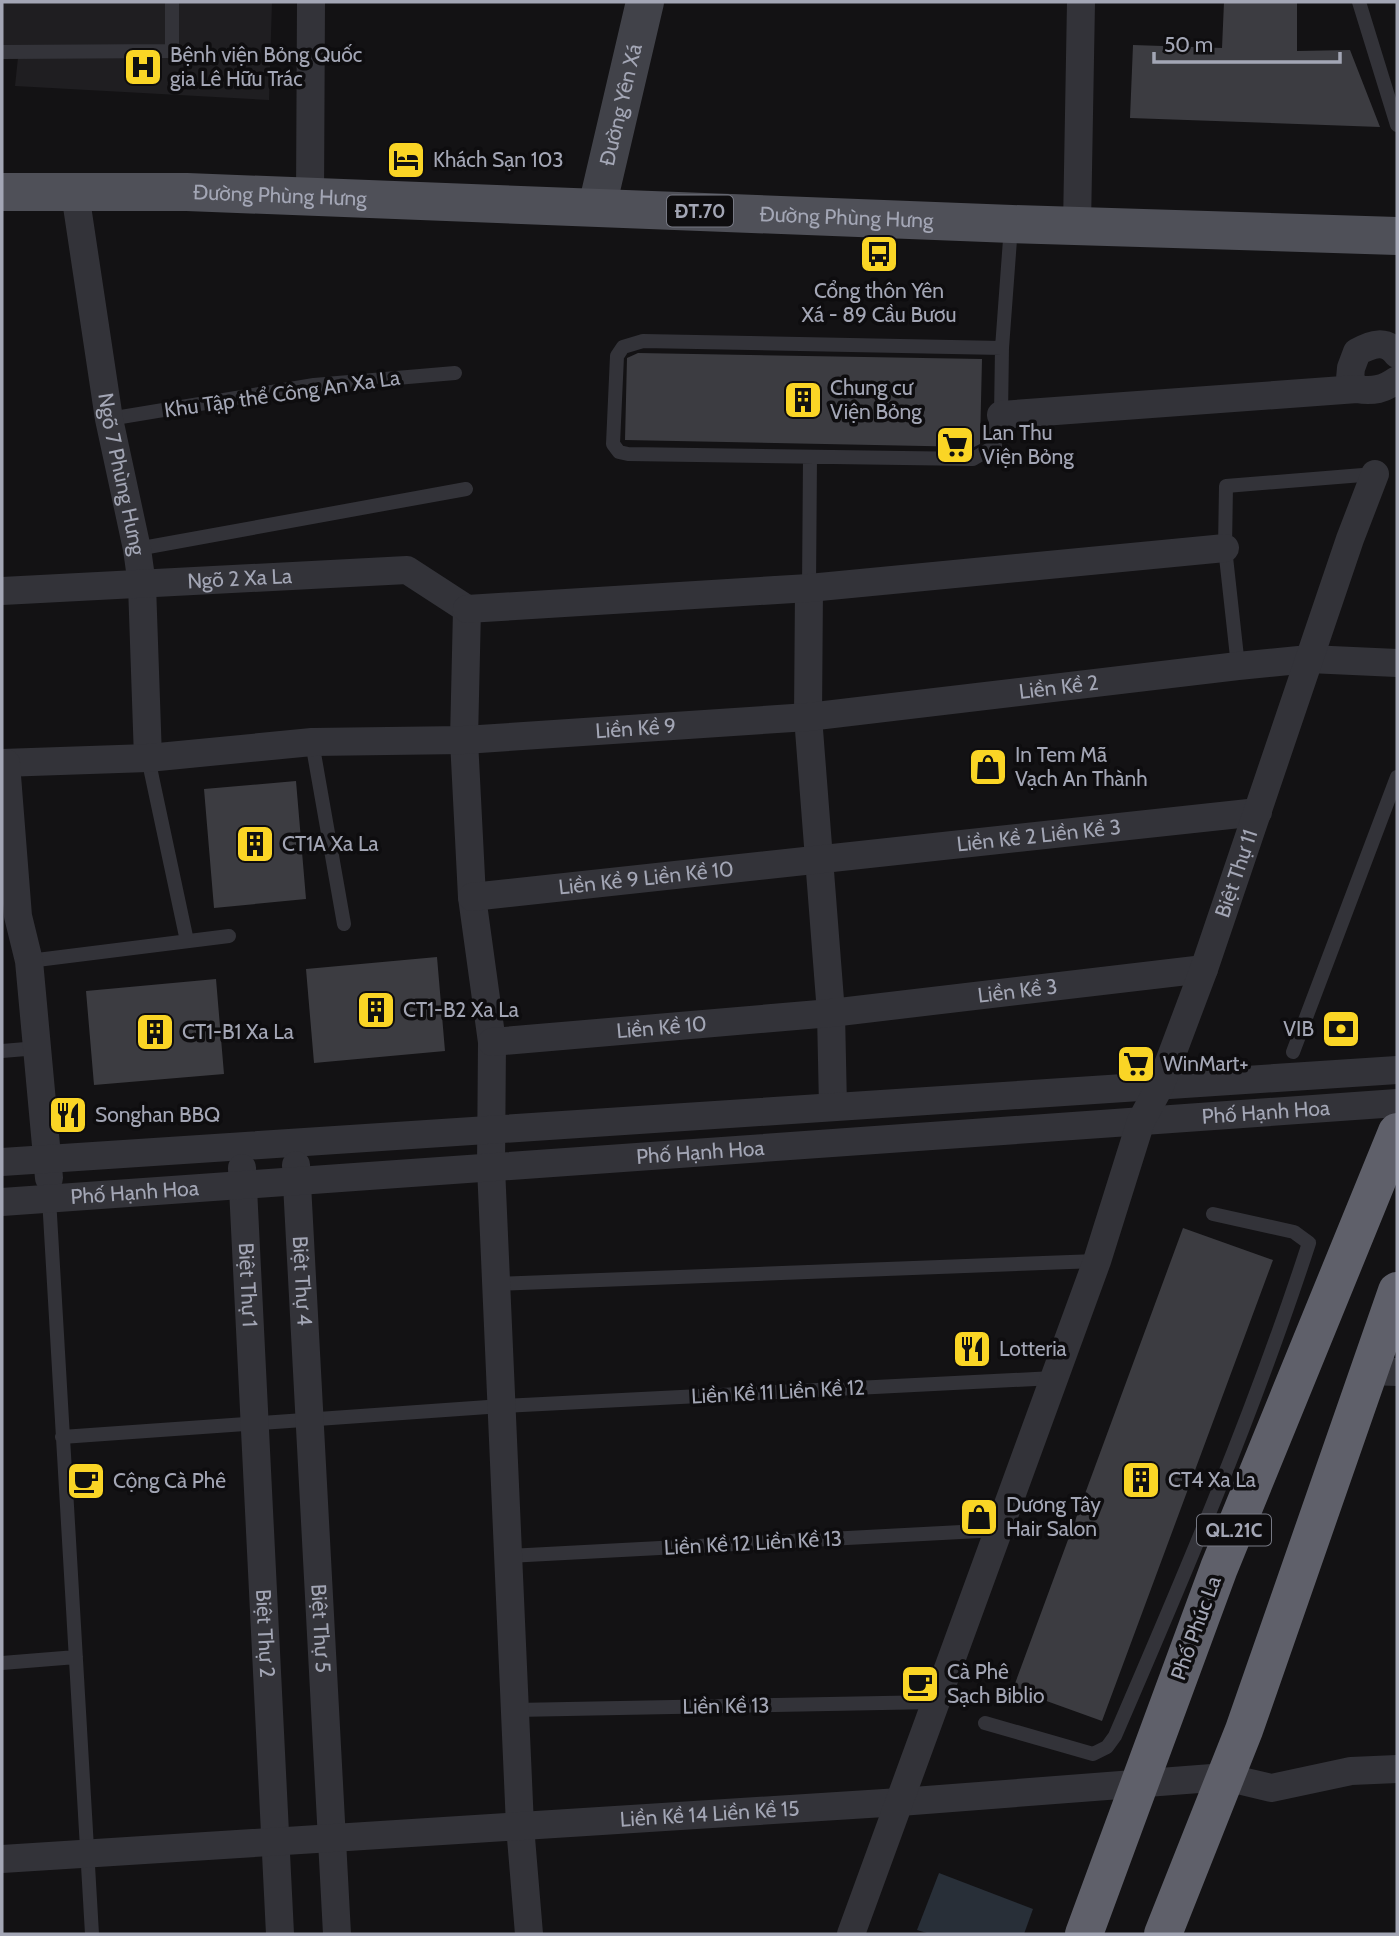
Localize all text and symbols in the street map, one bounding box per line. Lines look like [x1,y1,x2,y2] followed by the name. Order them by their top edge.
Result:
[1154,21,1340,65] scale bar
[1164,32,1213,57] text: 50 m
[594,41,647,168] street label: Đường Yên Xá
[170,42,362,91] place label: Bệnh viện Bỏng Quốc gia Lê Hữu Trác
[122,46,164,88] hospital icon: Bệnh viện Bỏng Quốc gia Lê Hữu Trác
[385,139,427,181] hotel icon: Khách Sạn 103
[433,147,564,172] place label: Khách Sạn 103
[193,179,368,211] street label: Đường Phùng Hưng
[667,196,733,226] road number: ĐT.70
[759,201,934,233] street label: Đường Phùng Hưng
[858,233,900,275] bus stop icon: Cổng thôn Yên Xá - 89 Cầu Bươu
[801,278,957,327] place label: Cổng thôn Yên Xá - 89 Cầu Bươu
[162,365,401,422] street label: Khu Tập thể Công An Xa La
[830,375,922,424] place label: Chung cư Viện Bỏng
[782,379,824,421] building icon: Chung cư Viện Bỏng
[93,391,151,557] street label: Ngõ 7 Phùng Hưng
[982,420,1074,469] place label: Lan Thu Viện Bỏng
[934,424,976,466] supermarket icon: Lan Thu Viện Bỏng
[187,563,293,593] street label: Ngõ 2 Xa La
[1017,670,1100,704] street label: Liền Kề 2
[595,713,677,743] street label: Liền Kề 9
[1015,742,1148,791] place label: In Tem Mã Vạch An Thành
[967,746,1009,788] shop icon: In Tem Mã Vạch An Thành
[955,814,1122,857] street label: Liền Kề 2 Liền Kề 3
[234,823,276,865] building icon: CT1A Xa La
[1209,826,1262,921] street label: Biệt Thự 11
[282,831,379,856] place label: CT1A Xa La
[557,856,735,900] street label: Liền Kề 9 Liền Kề 10
[976,973,1059,1008] street label: Liền Kề 3
[355,989,397,1031] building icon: CT1-B2 Xa La
[403,997,519,1022] place label: CT1-B2 Xa La
[1320,1008,1362,1050] bank icon: VIB
[134,1011,176,1053] building icon: CT1-B1 Xa La
[615,1011,707,1043] street label: Liền Kề 10
[1283,1016,1314,1041] place label: VIB
[182,1019,294,1044] place label: CT1-B1 Xa La
[1115,1043,1157,1085] supermarket icon: WinMart+
[1163,1051,1249,1076] place label: WinMart+
[47,1094,89,1136] restaurant icon: Songhan BBQ
[1201,1095,1331,1129] street label: Phố Hạnh Hoa
[95,1102,220,1127] place label: Songhan BBQ
[635,1135,765,1169] street label: Phố Hạnh Hoa
[70,1175,200,1209] street label: Phố Hạnh Hoa
[288,1235,318,1326] street label: Biệt Thự 4
[234,1242,263,1328] street label: Biệt Thự 1
[951,1328,993,1370] restaurant icon: Lotteria
[999,1336,1067,1361] place label: Lotteria
[690,1374,865,1409] street label: Liền Kề 11 Liền Kề 12
[1120,1459,1162,1501] building icon: CT4 Xa La
[65,1460,107,1502] cafe icon: Cộng Cà Phê
[1168,1467,1256,1492] place label: CT4 Xa La
[113,1468,226,1493] place label: Cộng Cà Phê
[1006,1492,1101,1541] place label: Dương Tây Hair Salon
[958,1496,1000,1538] shop icon: Dương Tây Hair Salon
[1197,1514,1271,1546] road number: QL.21C
[663,1525,843,1560] street label: Liền Kề 12 Liền Kề 13
[1165,1572,1226,1683] street label: Phố Phúc La
[306,1583,336,1673] street label: Biệt Thự 5
[251,1588,280,1678] street label: Biệt Thự 2
[947,1659,1044,1708] place label: Cà Phê Sạch Biblio
[899,1663,941,1705] cafe icon: Cà Phê Sạch Biblio
[682,1692,770,1719] street label: Liền Kề 13
[619,1795,800,1832] street label: Liền Kề 14 Liền Kề 15

